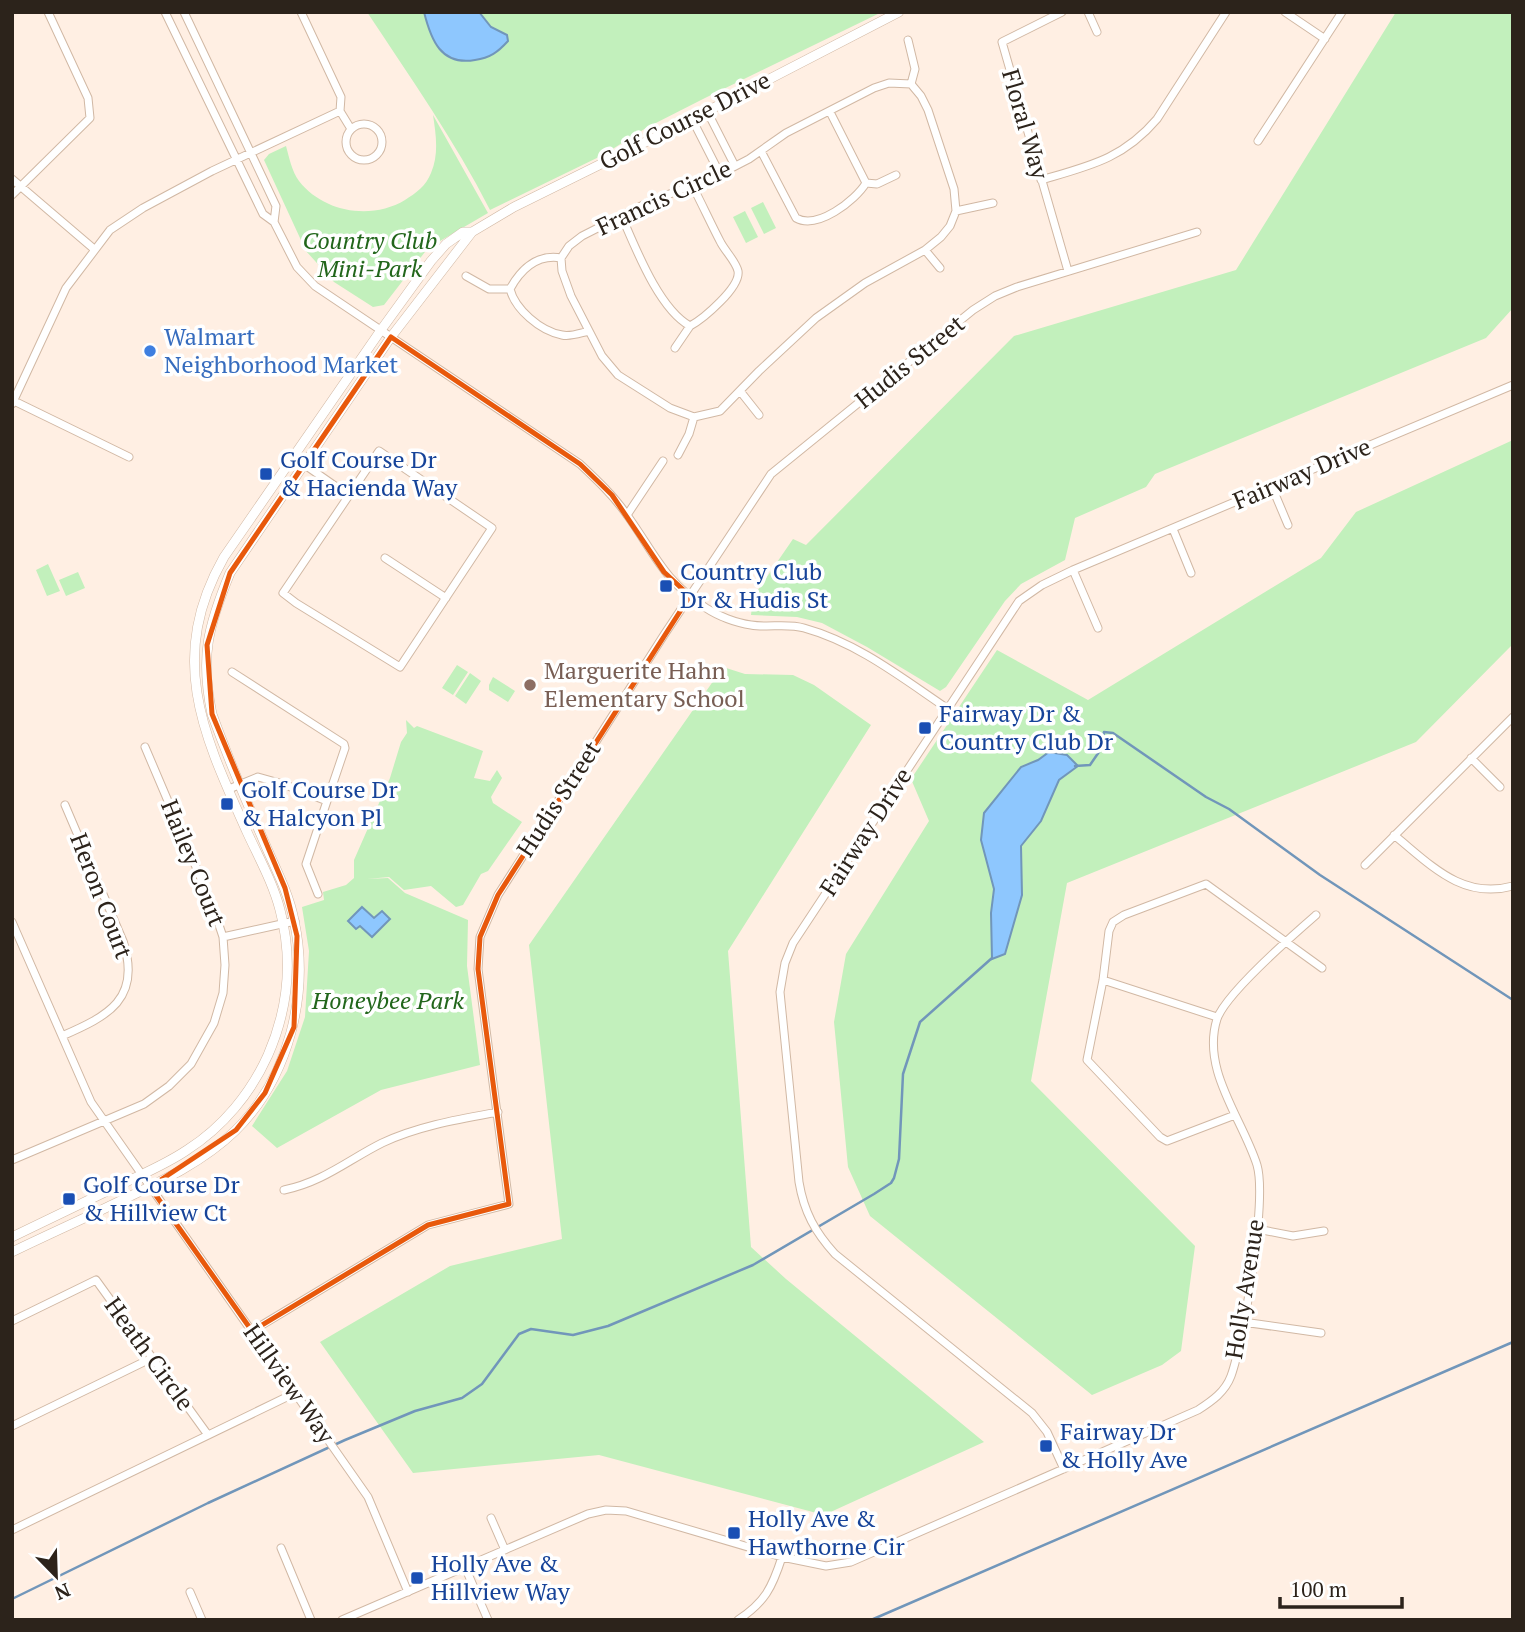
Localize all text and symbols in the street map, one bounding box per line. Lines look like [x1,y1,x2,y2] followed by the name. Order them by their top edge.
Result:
[594,63,775,177] street label: Golf Course Drive
[995,65,1057,183] street label: Floral Way
[591,152,736,242] street label: Francis Circle
[303,224,437,284] park label: Country Club Mini-Park
[848,307,971,415] street label: Hudis Street
[164,320,398,380] place label: Walmart Neighborhood Market
[142,343,158,359] marker: Walmart Neighborhood Market
[1228,430,1375,516] street label: Fairway Drive
[280,443,458,503] place label: Golf Course Dr & Hacienda Way
[258,466,274,482] marker: Golf Course Dr & Hacienda Way
[680,555,829,615] place label: Country Club Dr & Hudis St
[658,578,674,594] marker: Country Club Dr & Hudis St
[544,654,745,714] place label: Marguerite Hahn Elementary School
[522,677,538,693] marker: Marguerite Hahn Elementary School
[939,697,1114,757] place label: Fairway Dr & Country Club Dr
[917,720,933,736] marker: Fairway Dr & Country Club Dr
[509,734,608,863] street label: Hudis Street
[812,761,919,902] street label: Fairway Drive
[241,773,398,833] place label: Golf Course Dr & Halcyon Pl
[154,795,234,931] street label: Hailey Court
[219,796,235,812] marker: Golf Course Dr & Halcyon Pl
[63,828,141,963] street label: Heron Court
[311,984,465,1016] park label: Honeybee Park
[83,1168,240,1228] place label: Golf Course Dr & Hillview Ct
[61,1191,77,1207] marker: Golf Course Dr & Hillview Ct
[1217,1217,1271,1361] street label: Holly Avenue
[98,1290,202,1417] street label: Heath Circle
[237,1317,343,1450] street label: Hillview Way
[1060,1415,1188,1475] place label: Fairway Dr & Holly Ave
[1038,1438,1054,1454] marker: Fairway Dr & Holly Ave
[748,1502,905,1562] place label: Holly Ave & Hawthorne Cir
[726,1525,742,1541] marker: Holly Ave & Hawthorne Cir
[21,1541,91,1611] north arrow
[431,1547,571,1607] place label: Holly Ave & Hillview Way
[1280,1566,1402,1610] scale bar
[409,1570,425,1586] marker: Holly Ave & Hillview Way
[1290,1575,1347,1603] text: 100 m
[51,1578,74,1607] text: N

